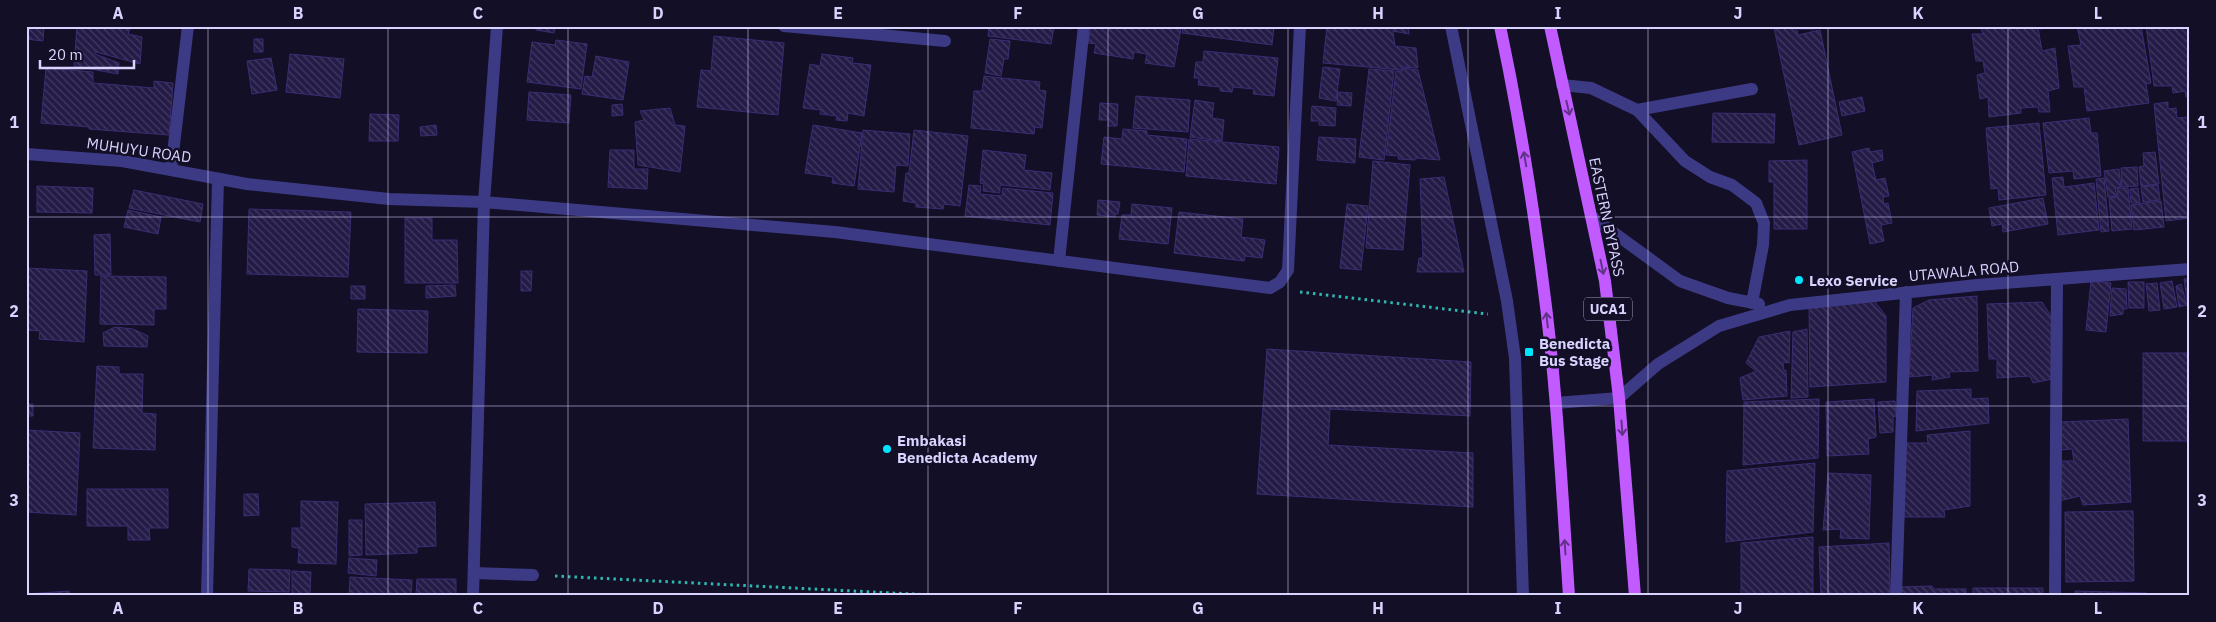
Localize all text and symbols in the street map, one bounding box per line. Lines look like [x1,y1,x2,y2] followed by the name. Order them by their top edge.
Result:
[113,3,124,23] text: A
[293,3,304,23] text: B
[473,3,483,23] text: C
[652,3,664,23] text: D
[833,3,843,23] text: E
[1013,3,1023,23] text: F
[1192,3,1204,23] text: G
[1372,3,1384,23] text: H
[1555,3,1562,23] text: I
[1734,3,1742,23] text: J
[1912,3,1924,23] text: K
[2094,3,2102,23] text: L
[40,38,134,70] scale bar
[48,45,83,64] text: 20 m
[1564,100,1573,116] one-way arrow
[9,112,19,132] text: 1
[2197,112,2207,132] text: 1
[86,133,192,167] street label: MUHUYU ROAD
[1520,151,1530,167] one-way arrow
[1585,156,1629,278] street label: EASTERN BYPASS
[1908,257,2020,285] street label: UTAWALA ROAD
[1598,258,1607,274] one-way arrow
[1809,271,1898,290] place label: Lexo Service
[1793,274,1805,286] marker: Lexo Service
[1584,298,1632,320] road number: UCA1
[9,301,19,321] text: 2
[2197,301,2207,321] text: 2
[1542,312,1552,328] one-way arrow
[1539,334,1611,370] place label: Benedicta Bus Stage
[1523,346,1535,358] marker: Benedicta Bus Stage
[1617,420,1626,436] one-way arrow
[897,431,1037,467] place label: Embakasi Benedicta Academy
[881,443,893,455] marker: Embakasi Benedicta Academy
[9,490,19,510] text: 3
[2197,490,2207,510] text: 3
[1561,539,1570,555] one-way arrow
[113,598,124,618] text: A
[293,598,304,618] text: B
[473,598,483,618] text: C
[652,598,664,618] text: D
[833,598,843,618] text: E
[1013,598,1023,618] text: F
[1192,598,1204,618] text: G
[1372,598,1384,618] text: H
[1555,598,1562,618] text: I
[1734,598,1742,618] text: J
[1912,598,1924,618] text: K
[2094,598,2102,618] text: L

